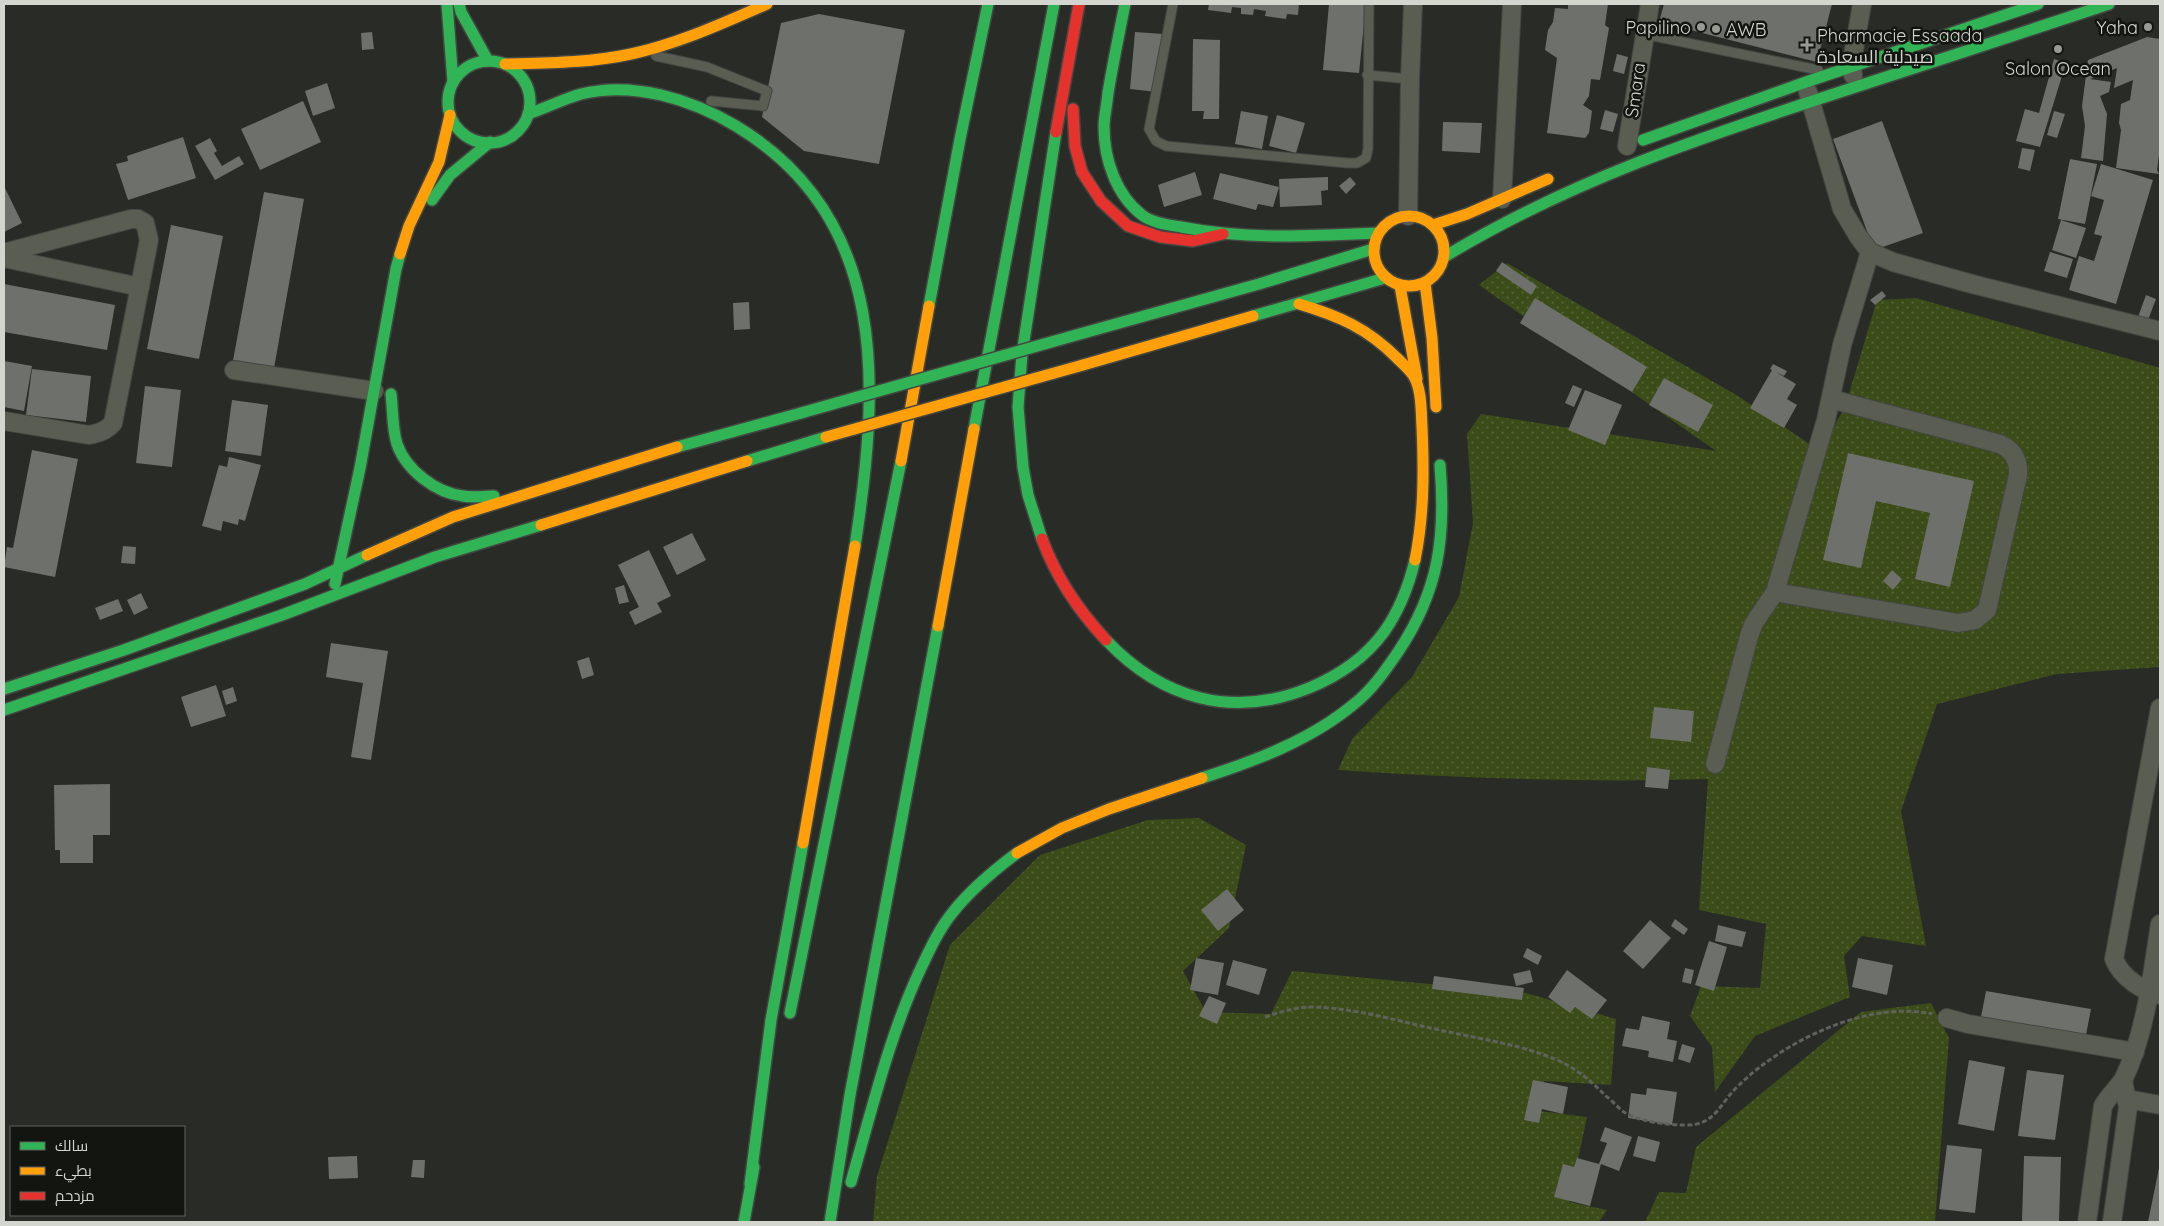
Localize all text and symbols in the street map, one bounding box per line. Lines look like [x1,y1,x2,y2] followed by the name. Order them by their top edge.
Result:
[1625,16,1691,39] place label: Papilino
[2096,16,2138,39] place label: Yaha
[1726,18,1766,41] place label: AWB
[1695,21,1707,33] marker: Papilino
[2142,21,2154,33] marker: Yaha
[1710,23,1722,35] marker: AWB
[1817,24,1982,68] place label: Pharmacie Essaada صيدلية السعادة
[1801,39,1813,51] marker: Pharmacie Essaada صيدلية السعادة
[2052,43,2064,55] marker: Salon Ocean
[2005,57,2111,80] place label: Salon Ocean
[1620,61,1650,119] street label: Smara
[10,1126,185,1216] legend
[55,1136,88,1155] text: سالك
[55,1161,92,1183] text: بطيء
[55,1186,95,1206] text: مزدحم

